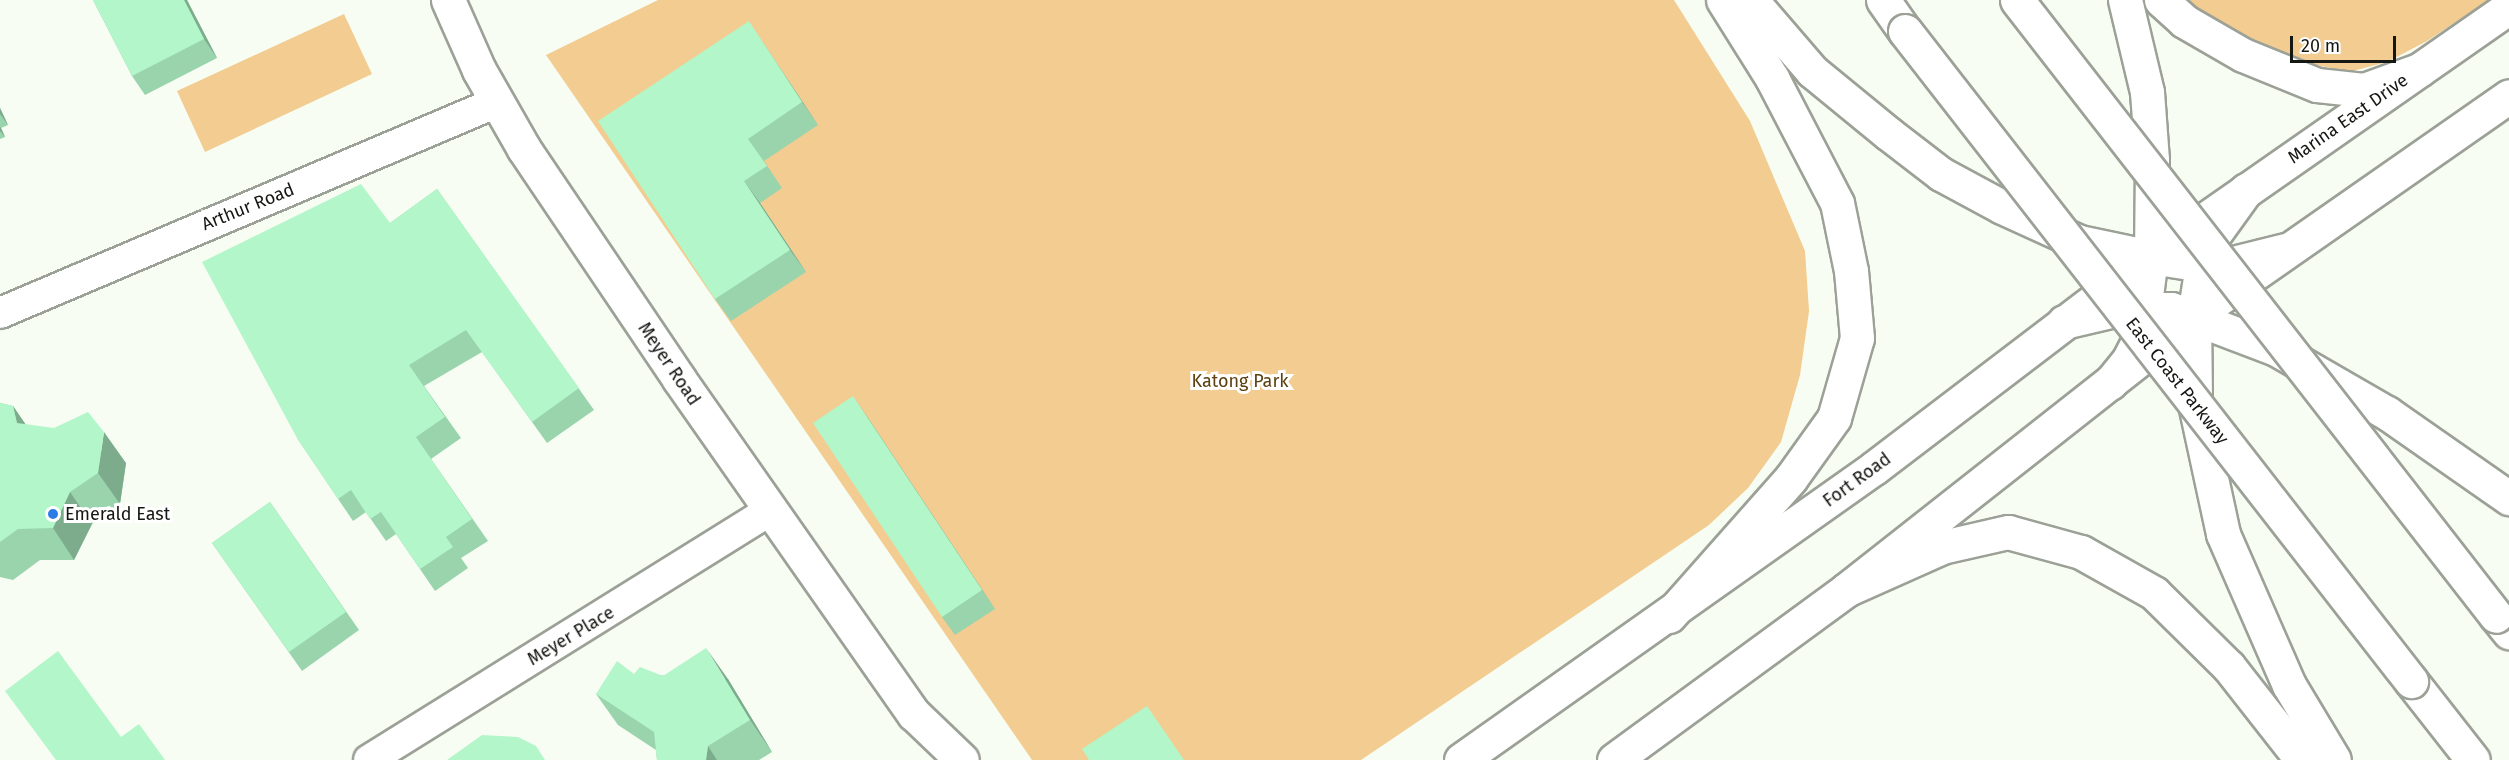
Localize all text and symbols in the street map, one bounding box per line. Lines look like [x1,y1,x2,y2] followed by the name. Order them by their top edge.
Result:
[2293,24,2400,62] scale bar
[2301,35,2340,57] text: 20 m
[2284,69,2412,169] street label: Marina East Drive
[199,179,297,235] street label: Arthur Road
[2121,313,2233,449] street label: East Coast Parkway
[633,318,705,410] street label: Meyer Road
[1191,370,1289,392] park label: Katong Park
[1819,448,1895,512] street label: Fort Road
[65,503,170,525] place label: Emerald East
[46,507,60,521] marker: Emerald East
[524,602,618,670] street label: Meyer Place

